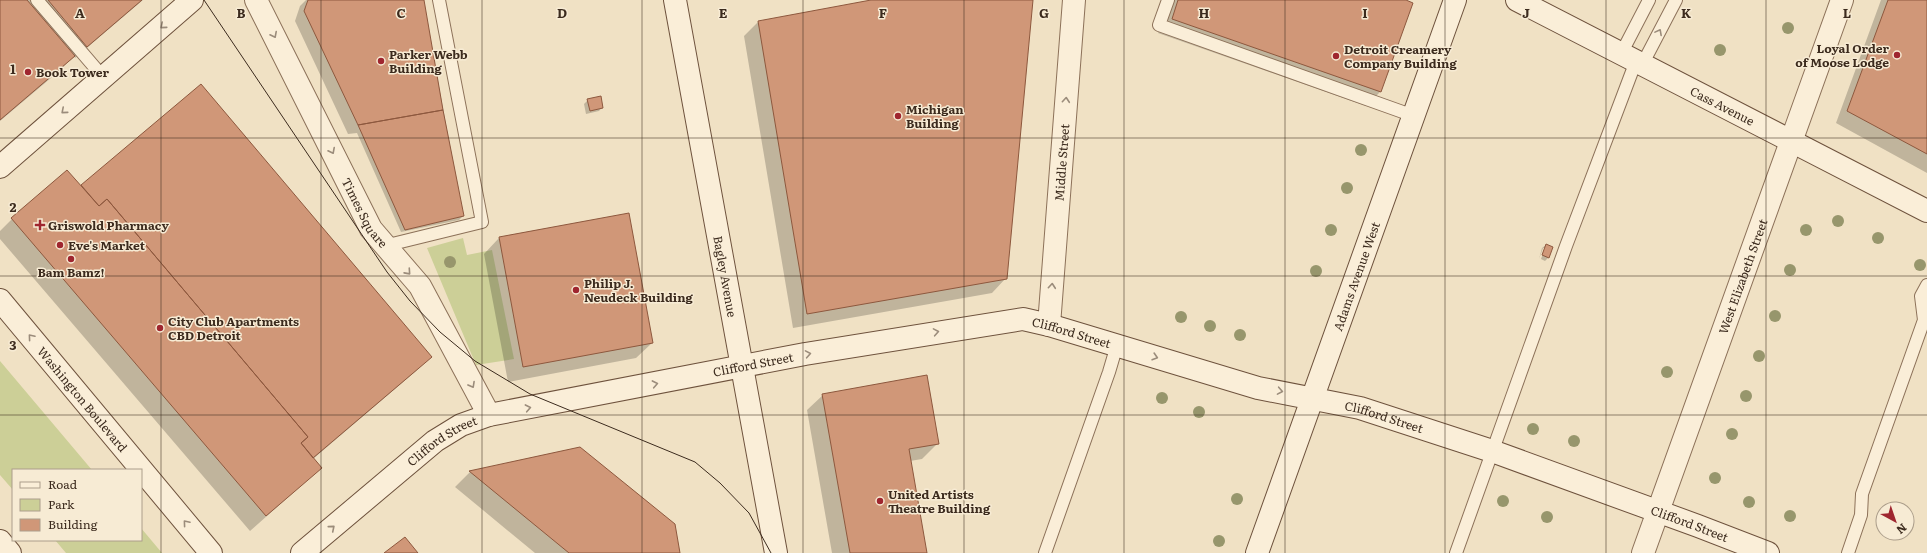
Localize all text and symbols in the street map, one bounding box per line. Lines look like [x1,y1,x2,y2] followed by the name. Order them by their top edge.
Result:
[75,3,85,22] text: A
[237,3,246,22] text: B
[396,3,406,22] text: C
[557,3,567,22] text: D
[719,3,728,22] text: E
[879,3,887,22] text: F
[1039,3,1049,22] text: G
[1199,3,1210,22] text: H
[1362,3,1368,22] text: I
[1522,3,1530,22] text: J
[1681,3,1692,22] text: K
[1843,3,1851,22] text: L
[160,21,167,28] one-way arrow
[1654,29,1662,37] one-way arrow
[269,31,277,38] one-way arrow
[1795,39,1889,71] place label: Loyal Order of Moose Lodge
[1344,40,1457,72] place label: Detroit Creamery Company Building
[389,45,468,77] place label: Parker Webb Building
[1892,50,1902,60] marker: Loyal Order of Moose Lodge
[1331,51,1341,61] marker: Detroit Creamery Company Building
[376,56,386,66] marker: Parker Webb Building
[10,59,16,78] text: 1
[36,63,109,81] place label: Book Tower
[23,67,33,77] marker: Book Tower
[1687,82,1758,130] street label: Cass Avenue
[1062,97,1071,104] one-way arrow
[906,100,964,132] place label: Michigan Building
[62,106,69,113] one-way arrow
[893,111,903,121] marker: Michigan Building
[1050,123,1073,202] street label: Middle Street
[327,147,335,154] one-way arrow
[338,175,392,251] street label: Times Square
[10,197,17,216] text: 2
[48,216,169,234] place label: Griswold Pharmacy
[1714,216,1772,336] street label: West Elizabeth Street
[1328,219,1384,333] street label: Adams Avenue West
[35,220,45,230] marker: Griswold Pharmacy
[709,234,742,319] street label: Bagley Avenue
[68,236,146,254] place label: Eve's Market
[55,240,65,250] marker: Eve's Market
[66,254,76,264] marker: Bam Bamz!
[38,263,104,281] place label: Bam Bamz!
[403,268,410,275] one-way arrow
[584,274,694,306] place label: Philip J. Neudeck Building
[1047,283,1056,289] one-way arrow
[571,285,581,295] marker: Philip J. Neudeck Building
[168,312,299,344] place label: City Club Apartments CBD Detroit
[1030,312,1113,352] street label: Clifford Street
[155,323,165,333] marker: City Club Apartments CBD Detroit
[933,329,939,337] one-way arrow
[9,335,17,354] text: 3
[29,335,36,342] one-way arrow
[33,343,132,456] street label: Washington Boulevard
[711,347,795,381] street label: Clifford Street
[805,350,811,359] one-way arrow
[1151,352,1158,361] one-way arrow
[652,380,659,389] one-way arrow
[468,381,475,388] one-way arrow
[1277,386,1283,395] one-way arrow
[1343,396,1426,437] street label: Clifford Street
[525,404,531,412] one-way arrow
[403,411,480,470] street label: Clifford Street
[12,469,142,541] legend
[48,475,78,493] text: Road
[888,485,991,517] place label: United Artists Theatre Building
[48,495,75,513] text: Park
[875,496,885,506] marker: United Artists Theatre Building
[1648,501,1731,546] street label: Clifford Street
[1875,501,1915,541] north arrow
[48,515,98,533] text: Building
[184,520,191,528] one-way arrow
[1893,520,1911,539] text: N
[328,525,335,532] one-way arrow

